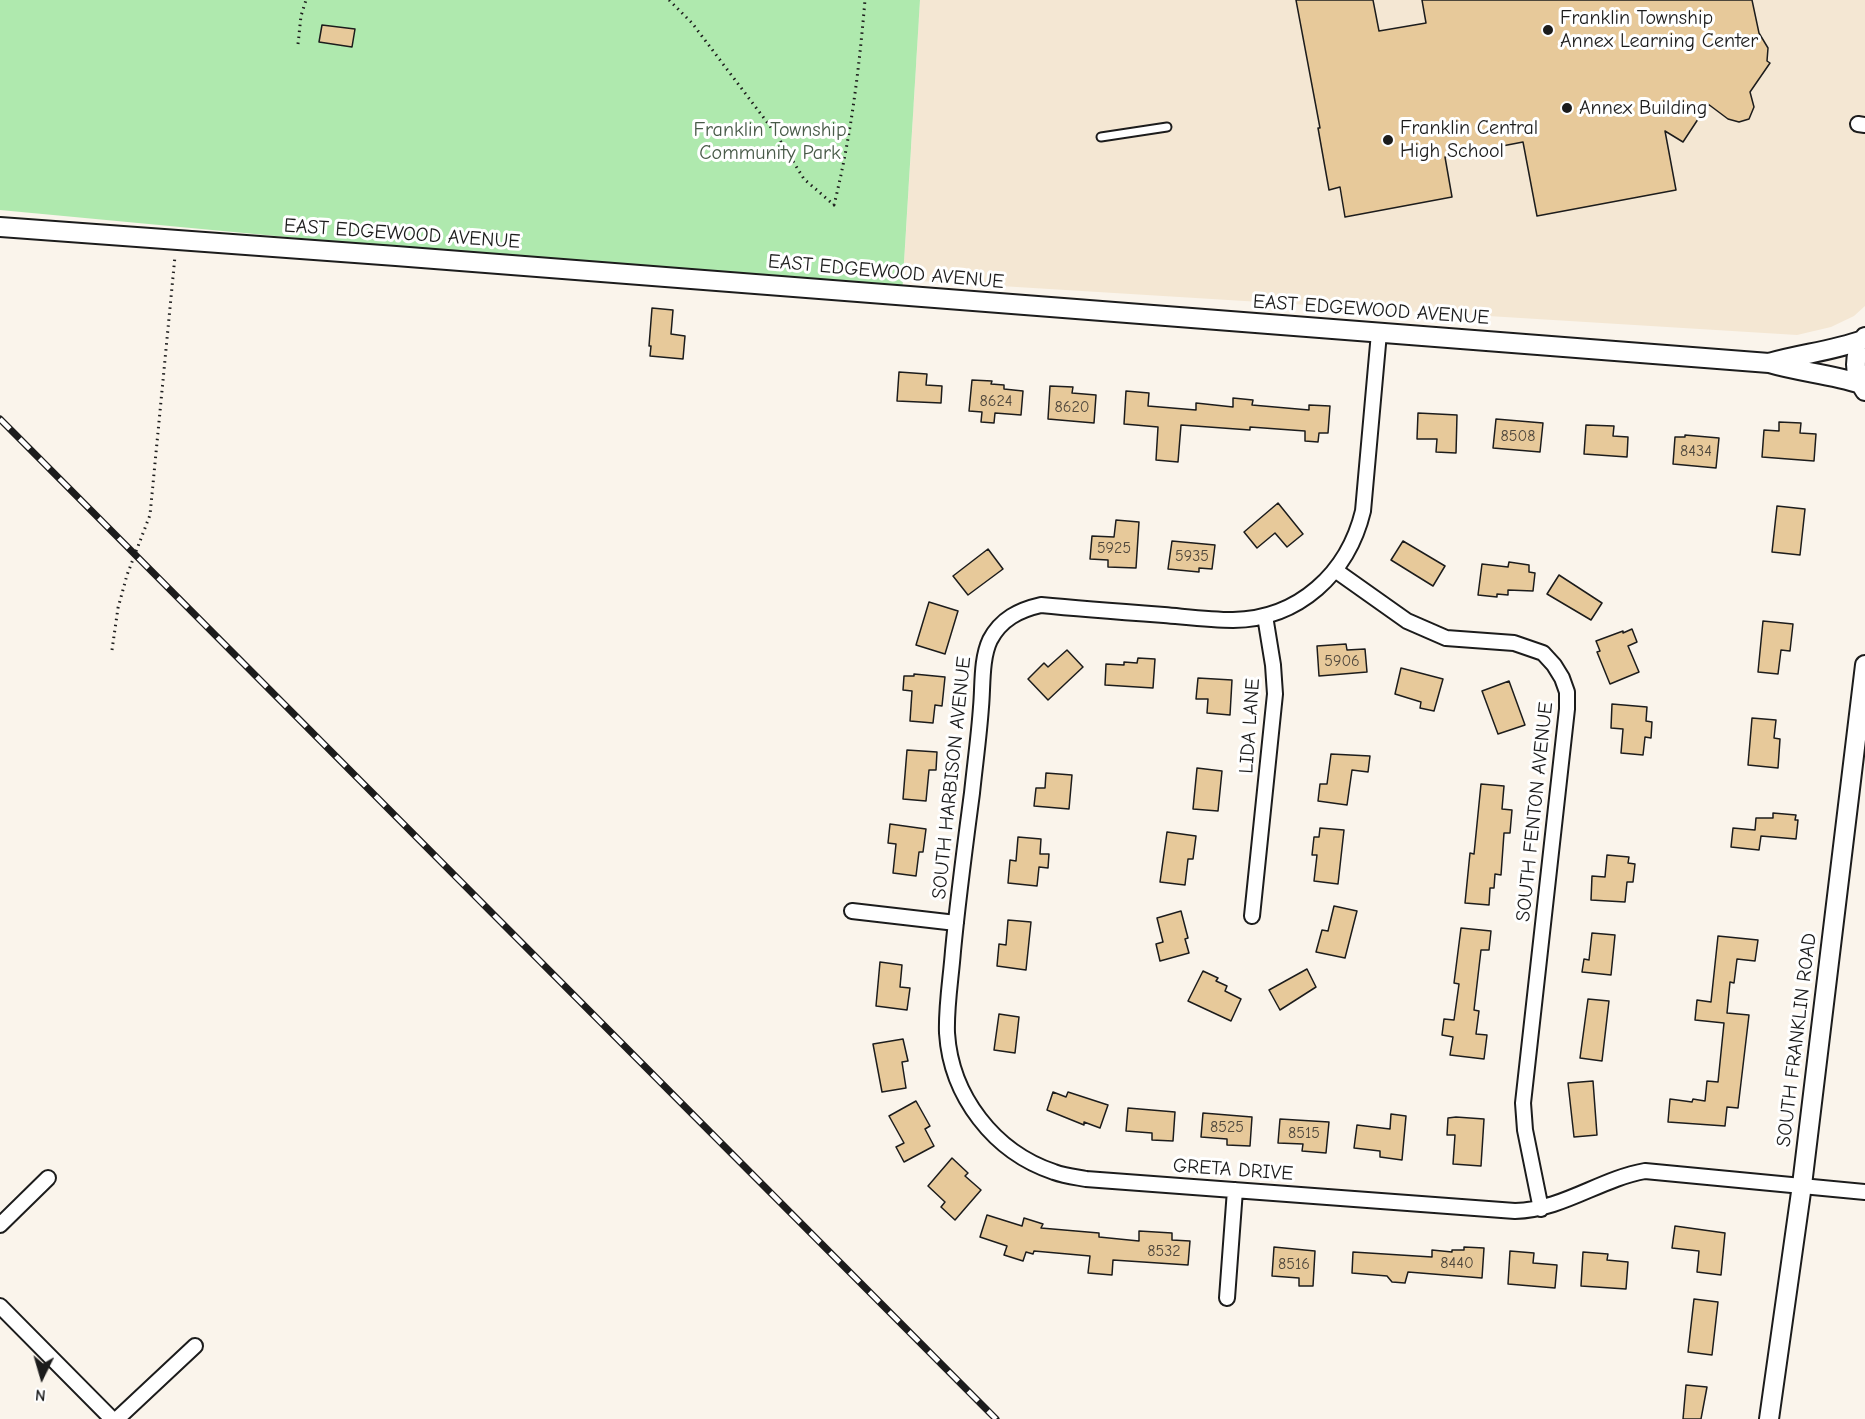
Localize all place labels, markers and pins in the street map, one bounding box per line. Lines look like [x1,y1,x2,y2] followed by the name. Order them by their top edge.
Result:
[1560,6,1758,53] place label: Franklin Township Annex Learning Center
[1541,23,1555,37] marker: Franklin Township Annex Learning Center
[1579,96,1707,120] place label: Annex Building
[1560,101,1574,115] marker: Annex Building
[1400,116,1538,163] place label: Franklin Central High School
[1381,133,1395,147] marker: Franklin Central High School

